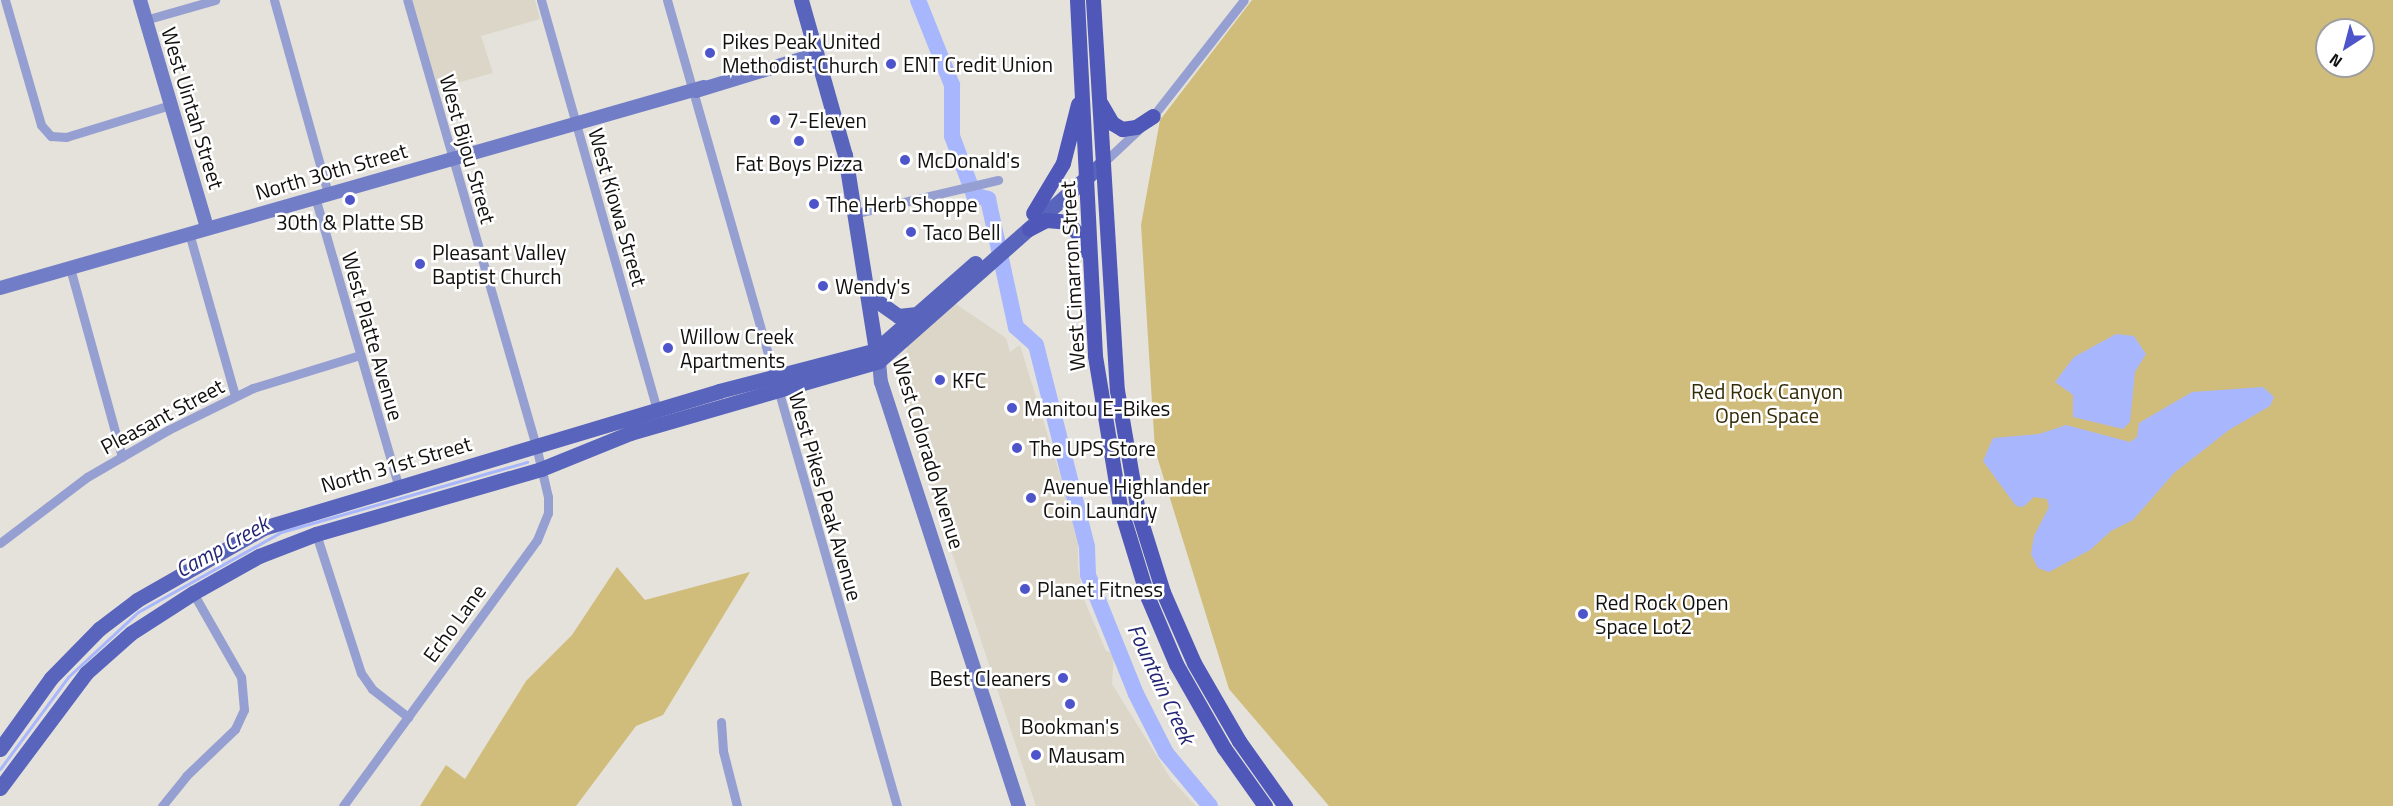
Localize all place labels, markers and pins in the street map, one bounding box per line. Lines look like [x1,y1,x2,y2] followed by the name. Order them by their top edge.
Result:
[722,28,880,78] place label: Pikes Peak United Methodist Church
[703,46,717,60] marker: Pikes Peak United Methodist Church
[903,51,1053,77] place label: ENT Credit Union
[884,57,898,71] marker: ENT Credit Union
[787,107,867,133] place label: 7-Eleven
[768,113,782,127] marker: 7-Eleven
[792,134,806,148] marker: Fat Boys Pizza
[917,147,1020,173] place label: McDonald's
[735,150,863,176] place label: Fat Boys Pizza
[898,153,912,167] marker: McDonald's
[826,191,978,217] place label: The Herb Shoppe
[343,193,357,207] marker: 30th & Platte SB
[807,197,821,211] marker: The Herb Shoppe
[276,209,424,235] place label: 30th & Platte SB
[923,219,1001,245] place label: Taco Bell
[904,225,918,239] marker: Taco Bell
[432,239,566,289] place label: Pleasant Valley Baptist Church
[413,257,427,271] marker: Pleasant Valley Baptist Church
[835,273,910,299] place label: Wendy's
[816,279,830,293] marker: Wendy's
[680,323,794,373] place label: Willow Creek Apartments
[661,341,675,355] marker: Willow Creek Apartments
[952,367,986,393] place label: KFC
[933,373,947,387] marker: KFC
[1024,395,1170,421] place label: Manitou E-Bikes
[1005,401,1019,415] marker: Manitou E-Bikes
[1029,435,1156,461] place label: The UPS Store
[1010,441,1024,455] marker: The UPS Store
[1043,473,1210,523] place label: Avenue Highlander Coin Laundry
[1024,491,1038,505] marker: Avenue Highlander Coin Laundry
[1037,576,1163,602] place label: Planet Fitness
[1018,582,1032,596] marker: Planet Fitness
[1595,589,1729,639] place label: Red Rock Open Space Lot2
[1576,607,1590,621] marker: Red Rock Open Space Lot2
[929,665,1051,691] place label: Best Cleaners
[1056,671,1070,685] marker: Best Cleaners
[1063,697,1077,711] marker: Bookman's
[1021,713,1119,739] place label: Bookman's
[1048,742,1125,768] place label: Mausam
[1029,748,1043,762] marker: Mausam

